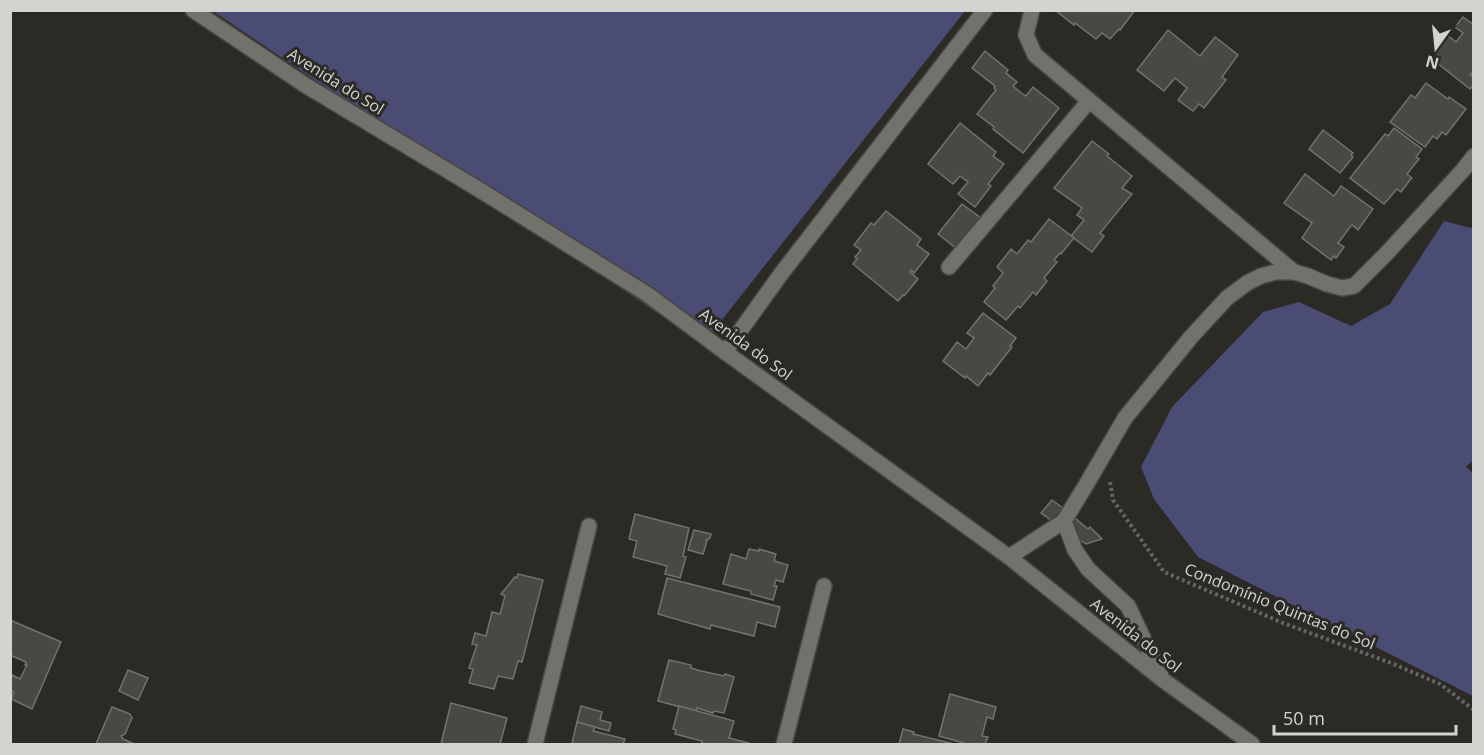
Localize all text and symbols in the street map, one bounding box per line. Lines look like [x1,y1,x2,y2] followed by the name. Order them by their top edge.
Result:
[1406,18,1466,78] north arrow
[284,43,388,119] street label: Avenida do Sol
[1423,50,1441,75] text: N
[695,303,797,385] street label: Avenida do Sol
[1181,558,1379,654] street label: Condomínio Quintas do Sol
[1086,593,1186,677] street label: Avenida do Sol
[1274,698,1456,736] scale bar
[1283,706,1325,730] text: 50 m

